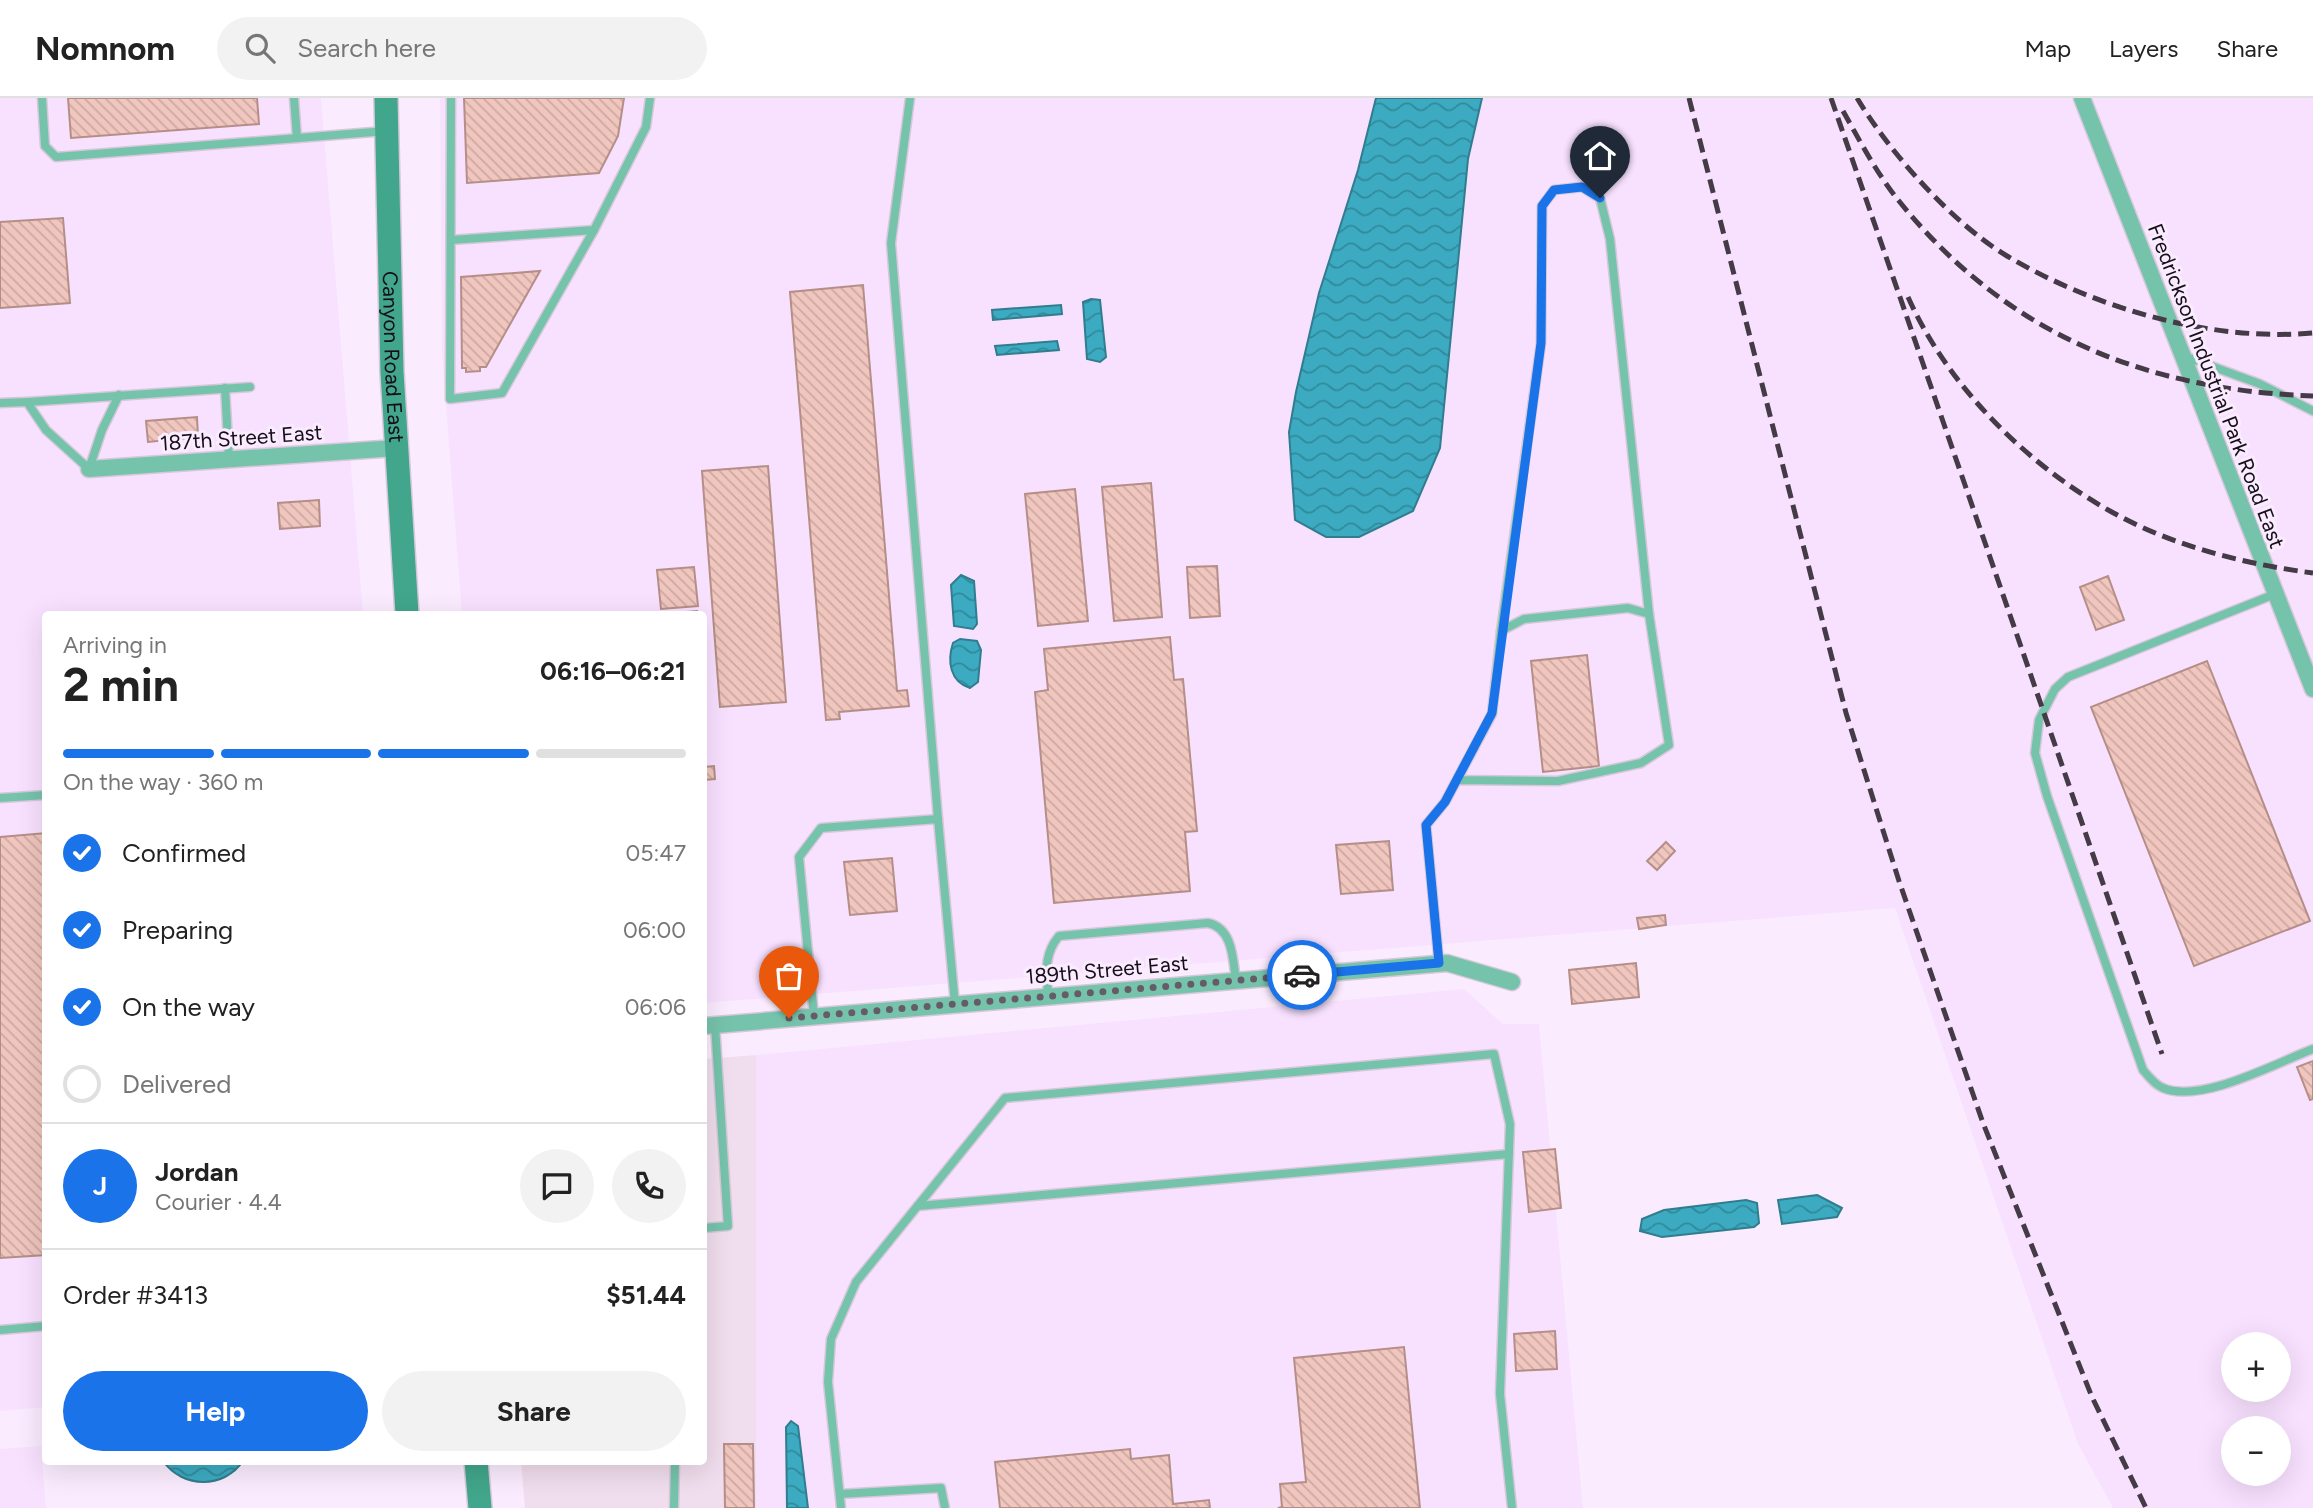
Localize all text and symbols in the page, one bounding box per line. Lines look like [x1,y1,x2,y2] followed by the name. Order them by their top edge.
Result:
[217,17,707,80] search box
[35,29,175,68] text: Nomnom
[241,29,279,67] icon: search
[297,32,436,64] text: Search here
[2024,34,2071,63] text: Map
[2109,34,2178,63] text: Layers
[2216,34,2278,63] text: Share
[1570,126,1630,198] pin
[1581,137,1619,175] icon: home
[2143,220,2290,552] street label: Fredrickson Industrial Park Road East
[378,271,409,443] street label: Canyon Road East
[159,419,323,456] street label: 187th Street East
[63,631,167,659] text: Arriving in
[540,655,686,687] text: 06:16–06:21
[63,657,179,713] text: 2 min
[63,768,263,796] text: On the way · 360 m
[63,834,101,872] icon: check
[122,837,246,869] text: Confirmed
[626,839,686,867] text: 05:47
[63,911,101,949] icon: check
[122,914,233,946] text: Preparing
[623,916,686,944] text: 06:00
[1267,940,1337,1010] courier
[759,946,819,1018] pin
[1025,950,1189,989] street label: 189th Street East
[1283,956,1321,994] icon: car
[770,957,808,995] icon: bag
[63,988,101,1026] icon: check
[122,991,255,1023] text: On the way
[625,993,686,1021] text: 06:06
[122,1068,231,1100] text: Delivered
[520,1149,594,1223] button: chat
[612,1149,686,1223] button: phone
[155,1156,238,1188] text: Jordan
[93,1170,107,1202] text: J
[155,1188,282,1216] text: Courier · 4.4
[63,1279,208,1311] text: Order #3413
[606,1279,686,1311] text: $51.44
[2221,1332,2291,1486] map controls
[2221,1332,2291,1402] button: +
[63,1371,368,1451] button: Help
[382,1371,686,1451] button: Share
[2221,1416,2291,1486] button: −

